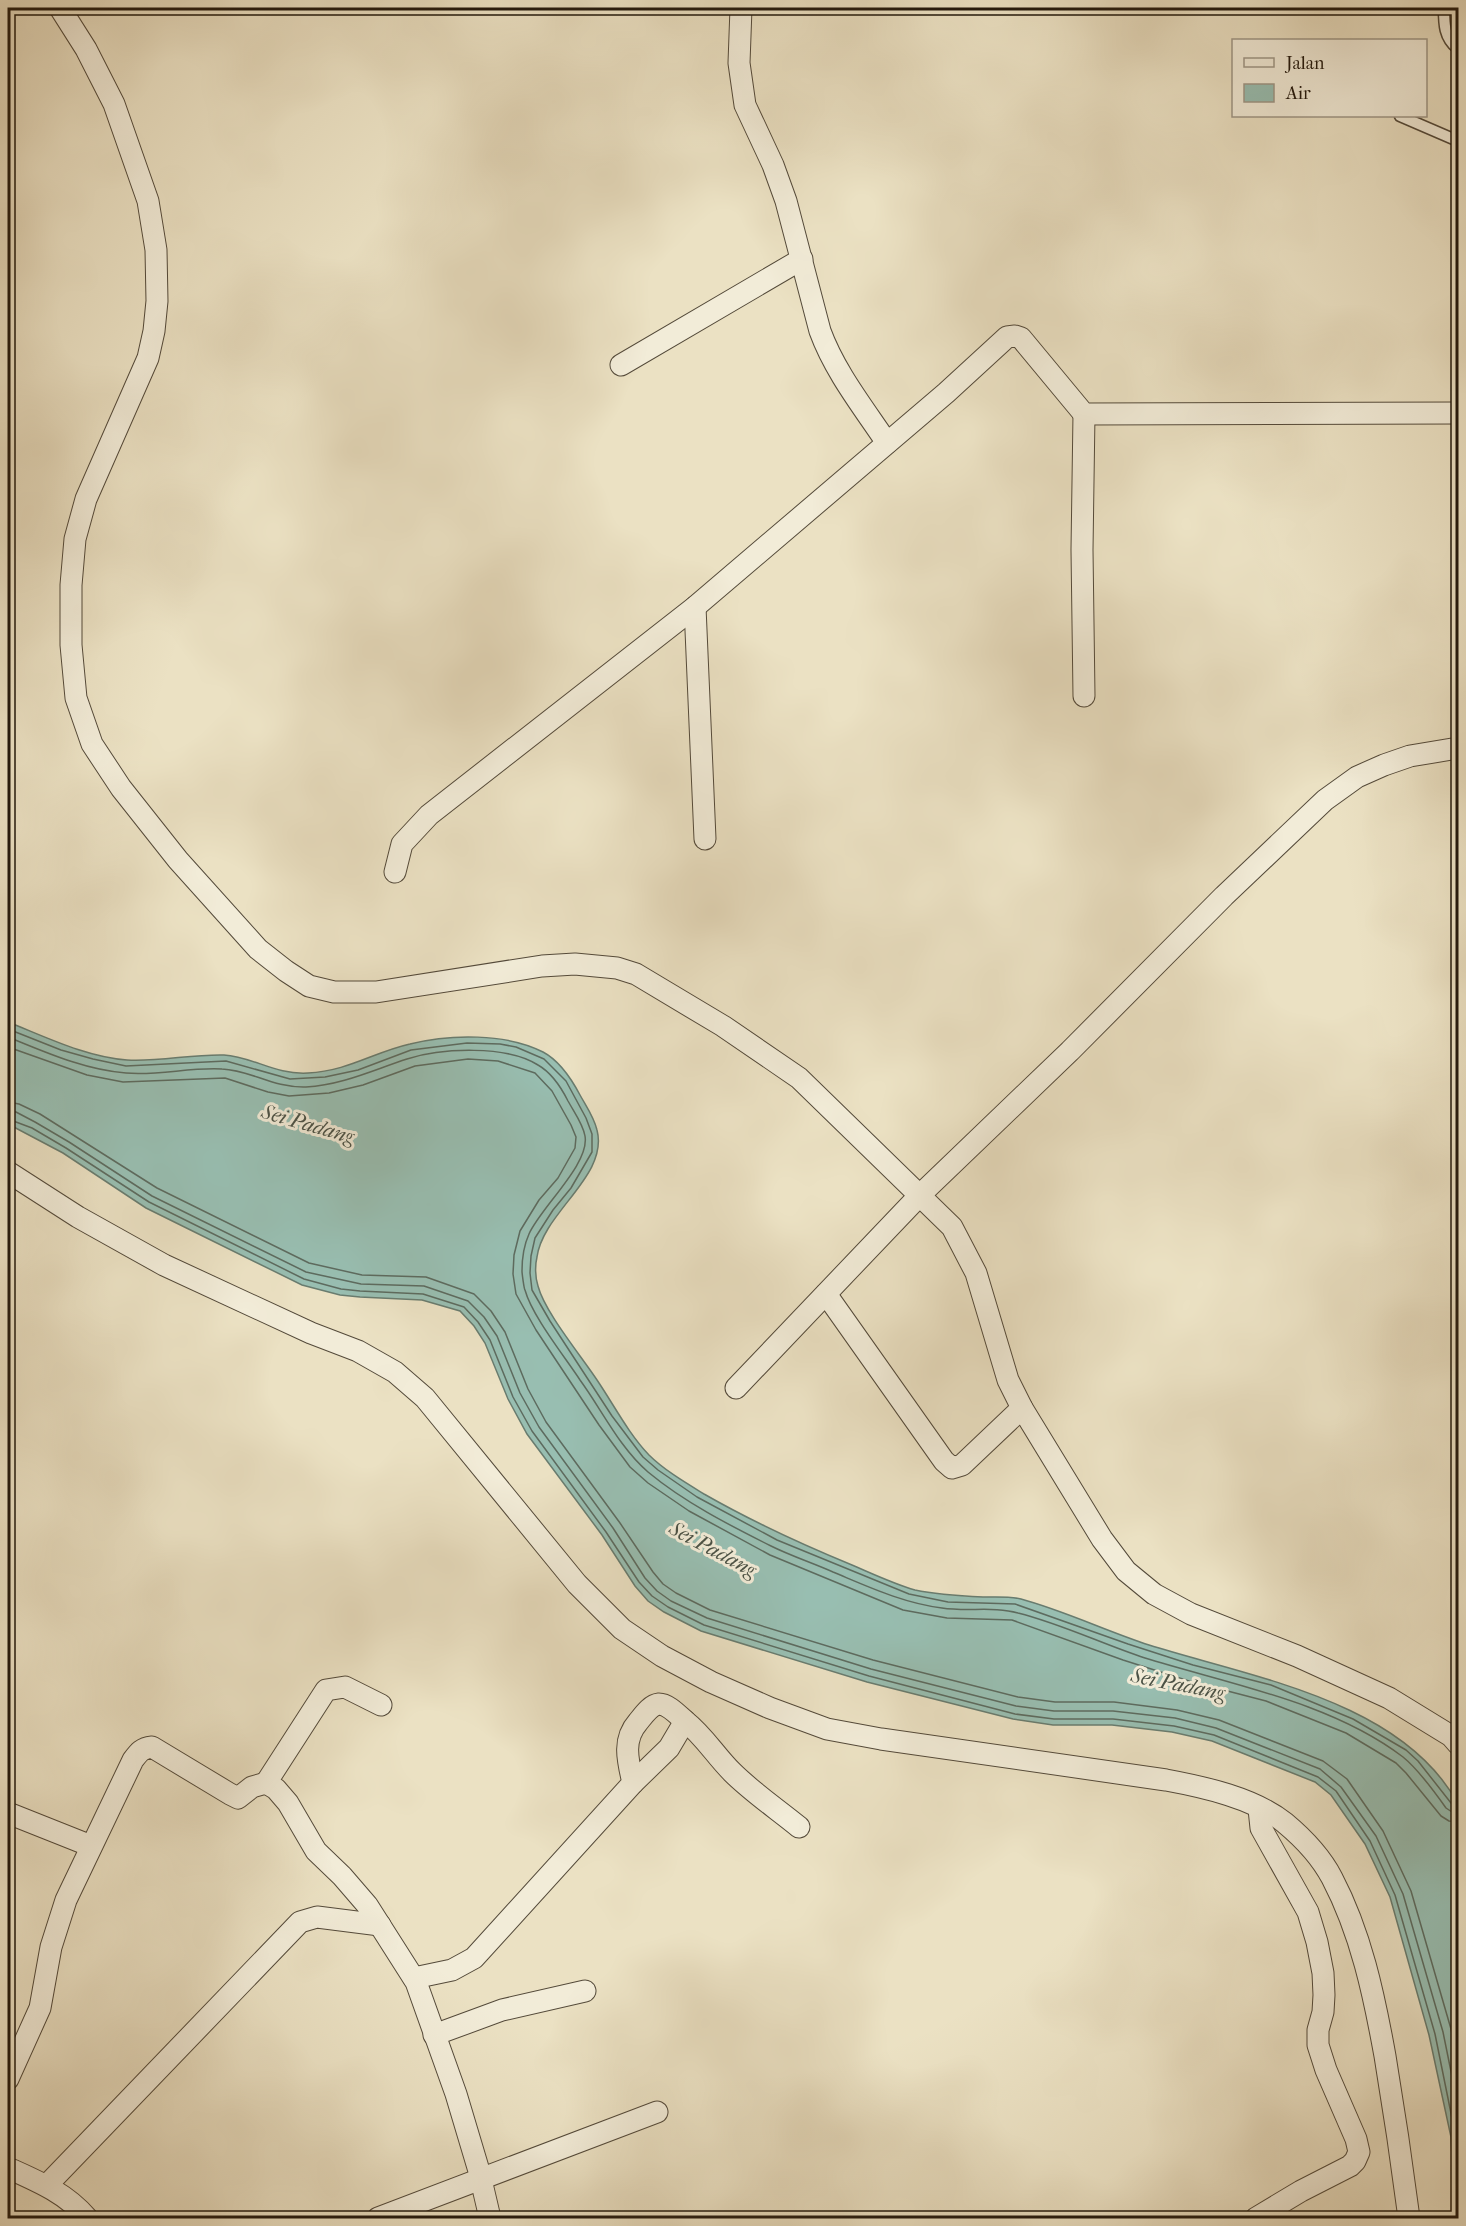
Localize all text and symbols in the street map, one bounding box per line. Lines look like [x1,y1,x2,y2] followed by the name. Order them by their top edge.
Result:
[1232,39,1427,117] legend
[1284,53,1325,74] text: Jalan
[1285,83,1311,104] text: Air
[258,1099,358,1149] water label: Sei Padang
[664,1516,761,1582] water label: Sei Padang
[1128,1663,1228,1705] water label: Sei Padang

